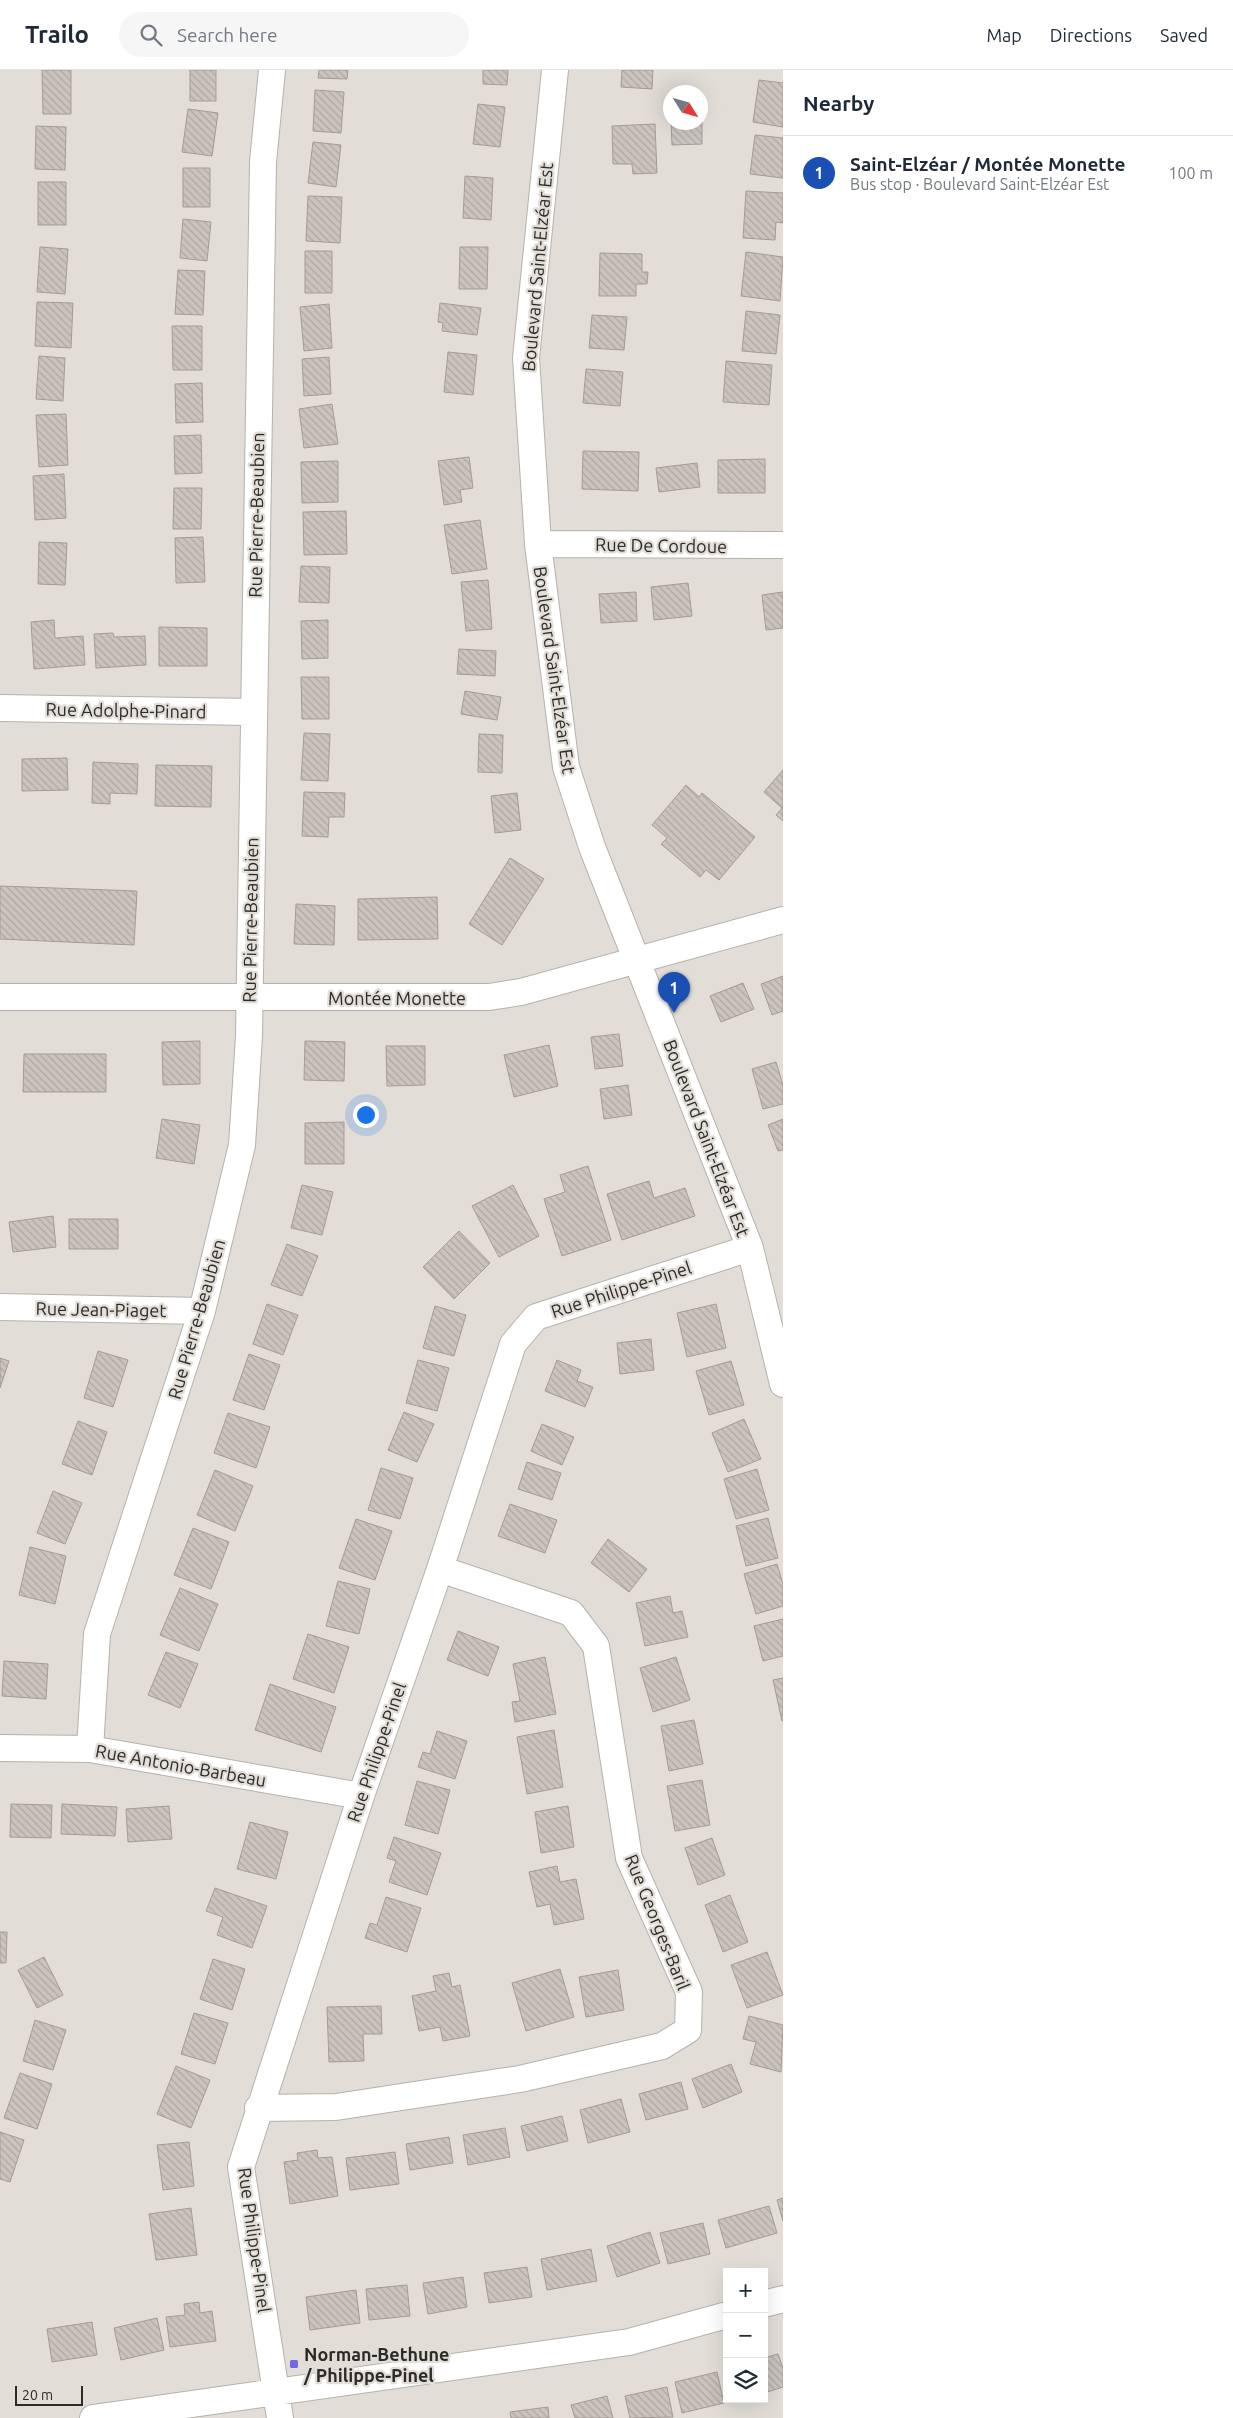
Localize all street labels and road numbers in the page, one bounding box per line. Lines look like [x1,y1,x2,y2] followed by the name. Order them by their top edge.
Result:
[518,162,556,372] street label: Boulevard Saint-Elzéar Est
[245,432,267,598] street label: Rue Pierre-Beaubien
[595,534,727,556] street label: Rue De Cordoue
[531,565,579,775] street label: Boulevard Saint-Elzéar Est
[45,699,207,721] street label: Rue Adolphe-Pinard
[239,837,261,1003] street label: Rue Pierre-Beaubien
[328,988,466,1008] street label: Montée Monette
[660,1037,754,1239] street label: Boulevard Saint-Elzéar Est
[164,1237,228,1401] street label: Rue Pierre-Beaubien
[548,1257,694,1321] street label: Rue Philippe-Pinel
[35,1298,167,1320] street label: Rue Jean-Piaget
[343,1679,409,1824] street label: Rue Philippe-Pinel
[94,1740,268,1790] street label: Rue Antonio-Barbeau
[622,1851,694,1993] street label: Rue Georges-Baril
[235,2166,275,2314] street label: Rue Philippe-Pinel

